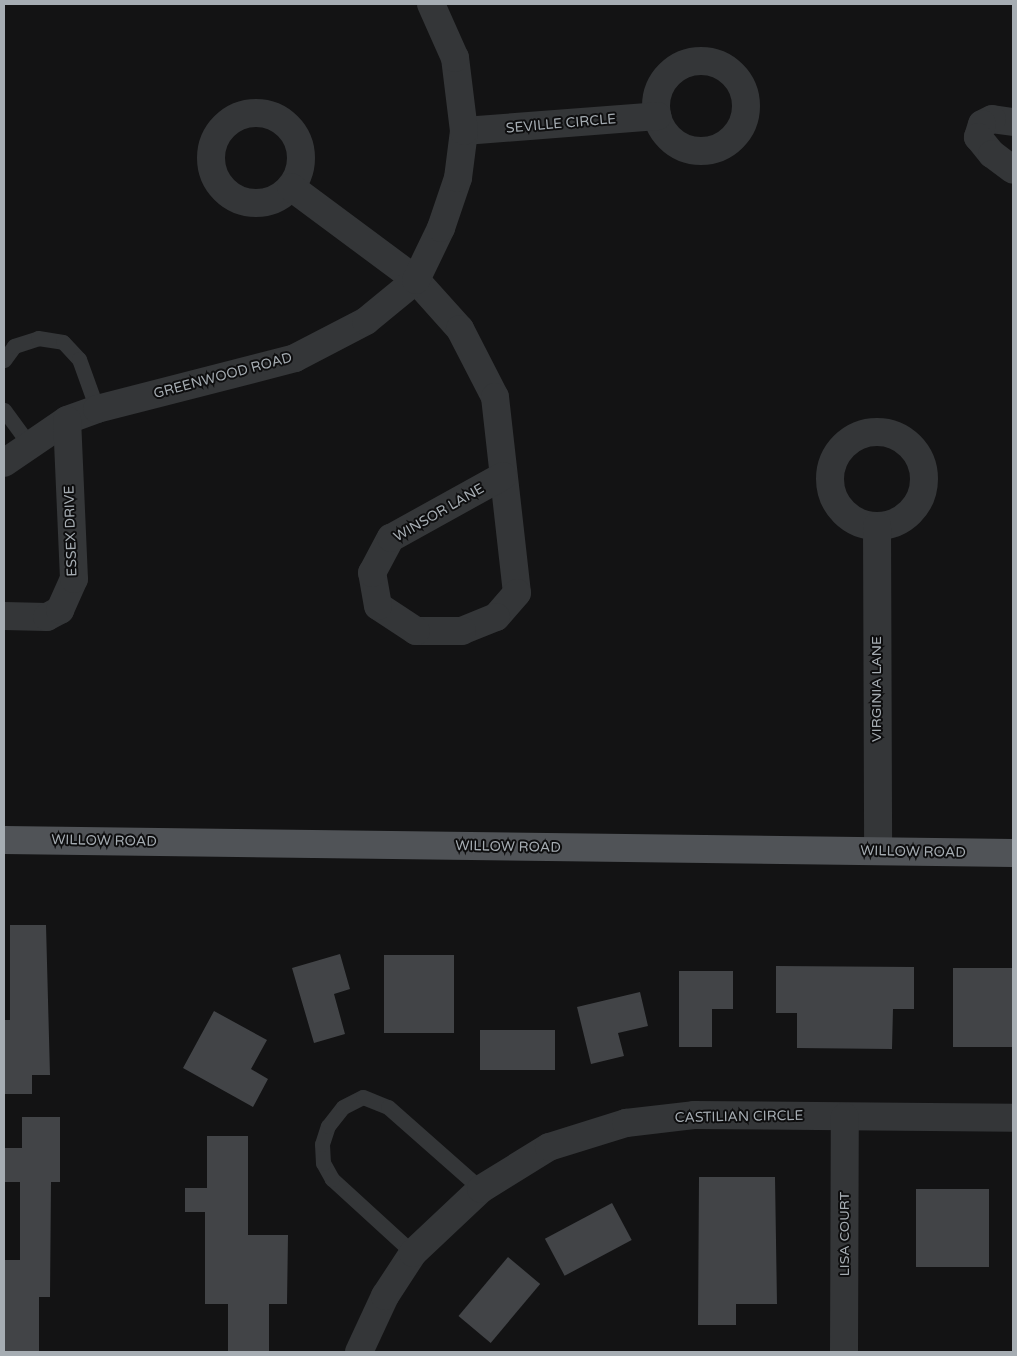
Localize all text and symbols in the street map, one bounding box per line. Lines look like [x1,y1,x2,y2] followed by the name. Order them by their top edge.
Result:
[505,111,617,137] street label: SEVILLE CIRCLE
[152,349,294,403] street label: GREENWOOD ROAD
[391,480,487,546] street label: WINSOR LANE
[61,485,81,577] street label: ESSEX DRIVE
[869,636,885,742] street label: VIRGINIA LANE
[51,832,157,850] street label: WILLOW ROAD
[455,838,561,856] street label: WILLOW ROAD
[860,843,966,861] street label: WILLOW ROAD
[675,1107,803,1127] street label: CASTILIAN CIRCLE
[837,1192,853,1276] street label: LISA COURT

